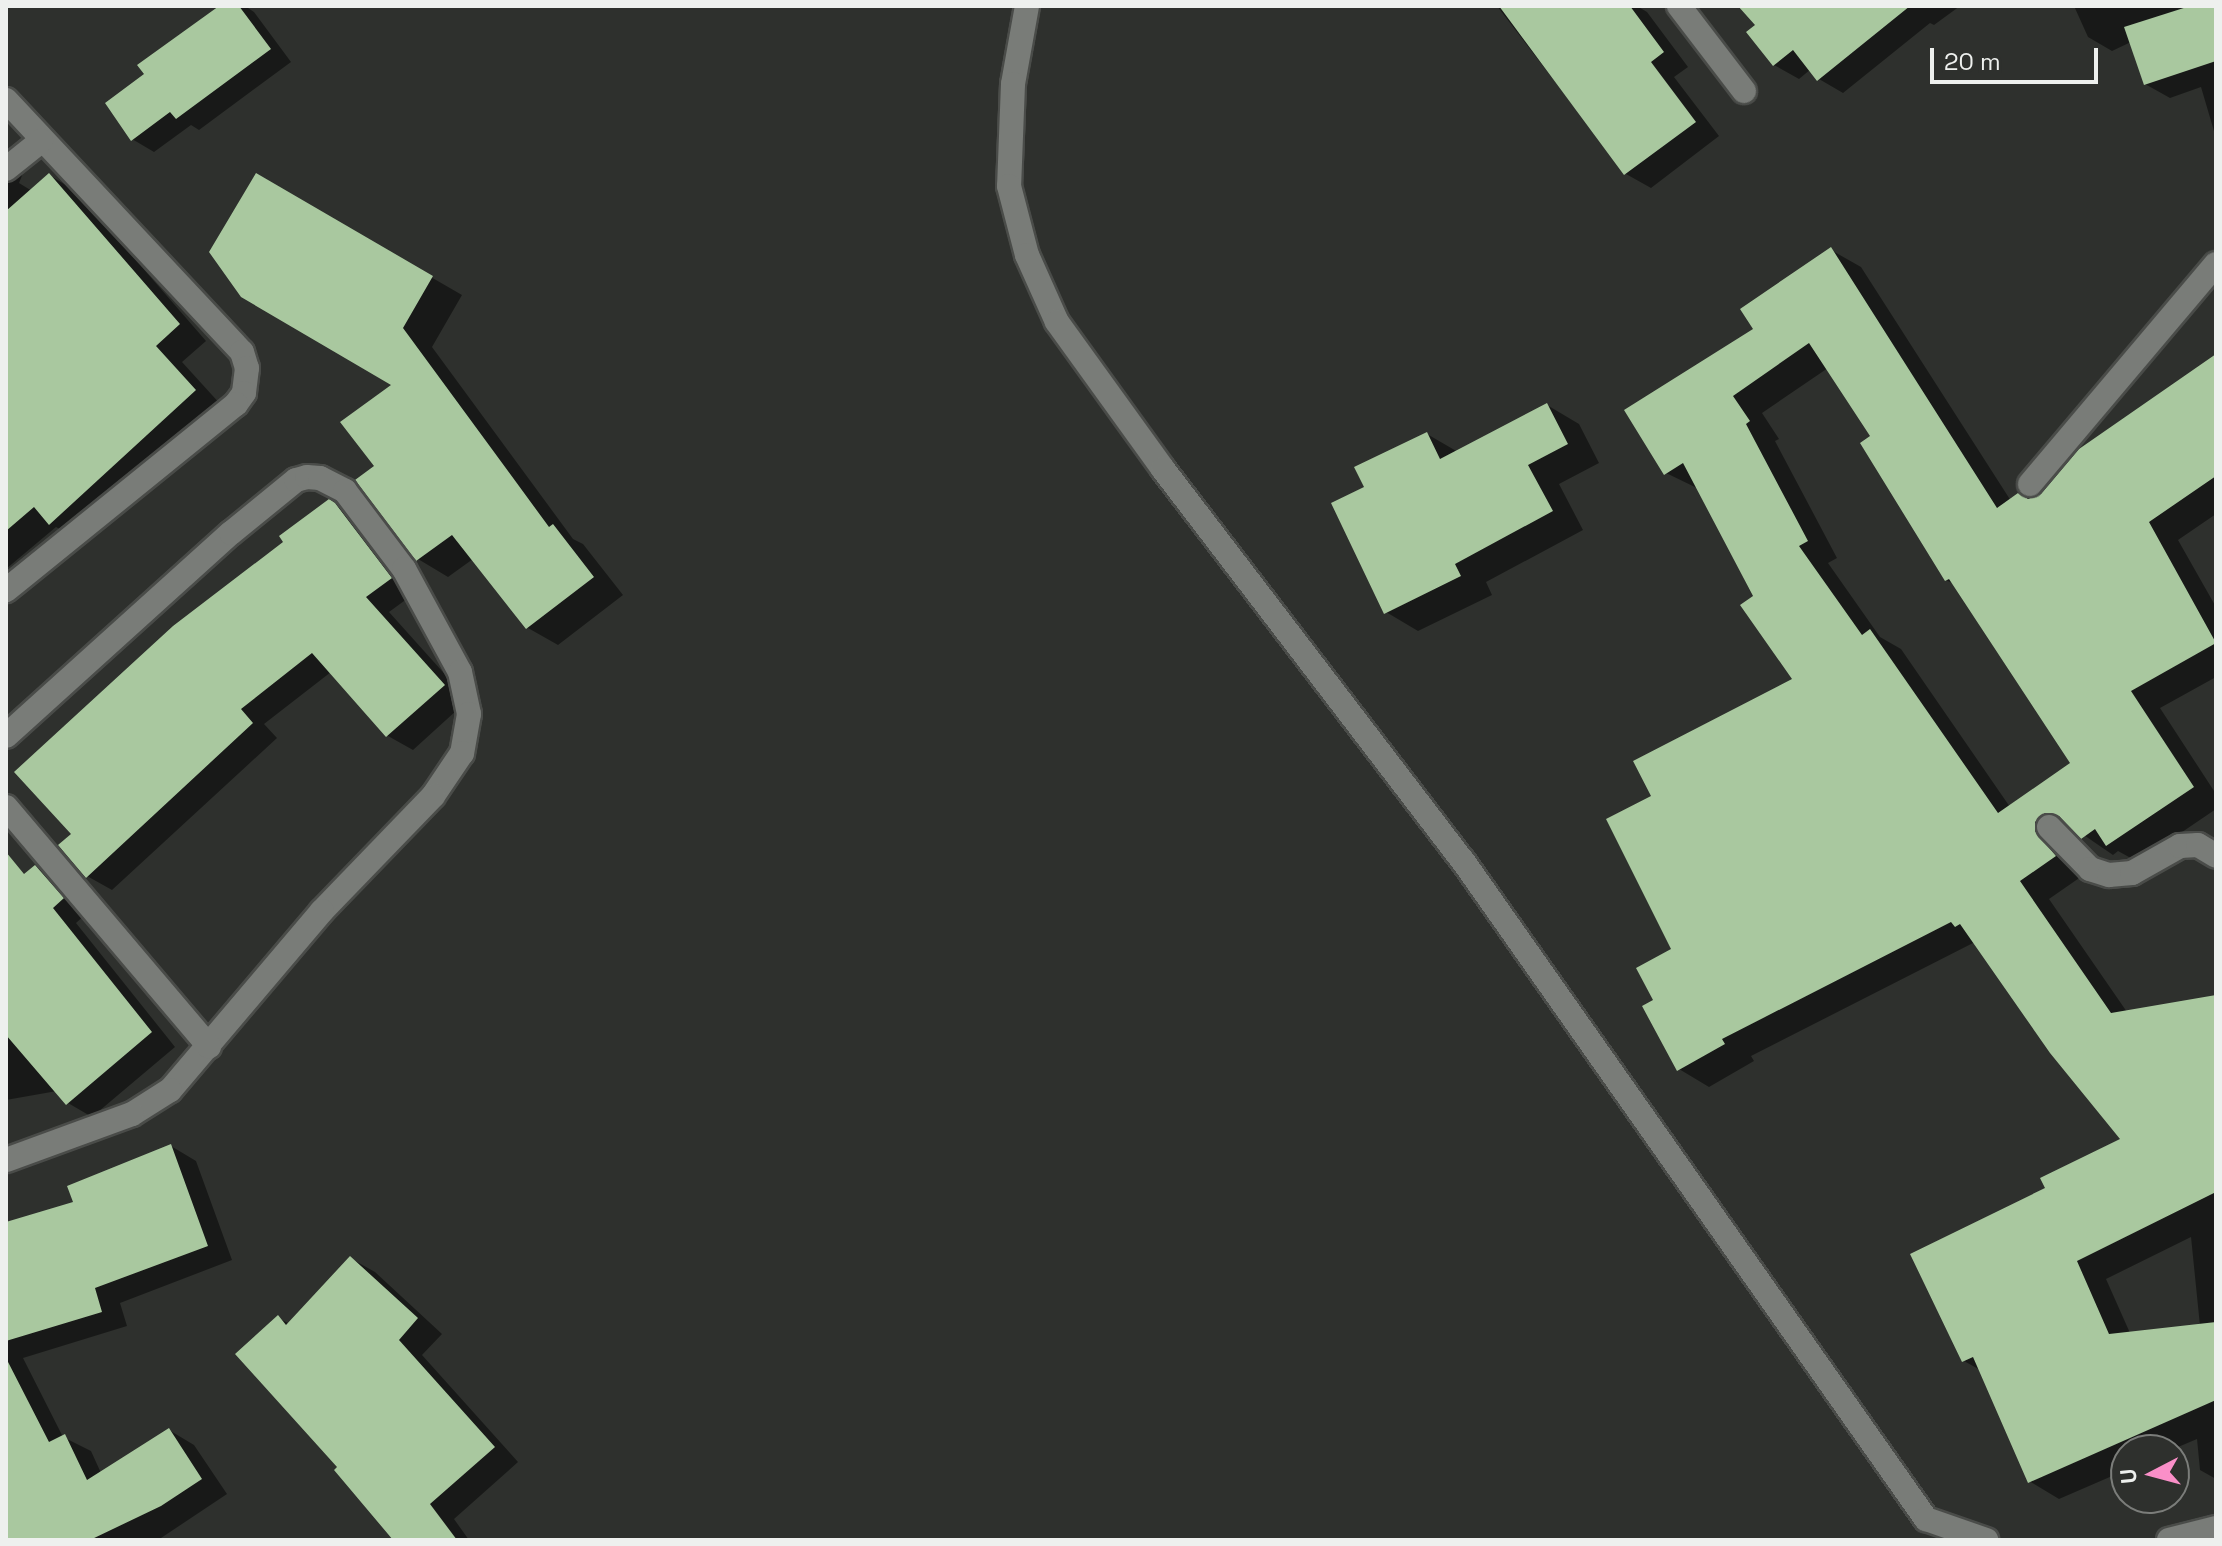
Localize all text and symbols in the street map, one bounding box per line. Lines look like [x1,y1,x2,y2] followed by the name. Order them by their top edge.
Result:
[1934,32,2102,82] scale bar
[1944,46,2001,77] text: 20 m
[2110,1434,2190,1514] north arrow
[2113,1467,2143,1485] text: U

